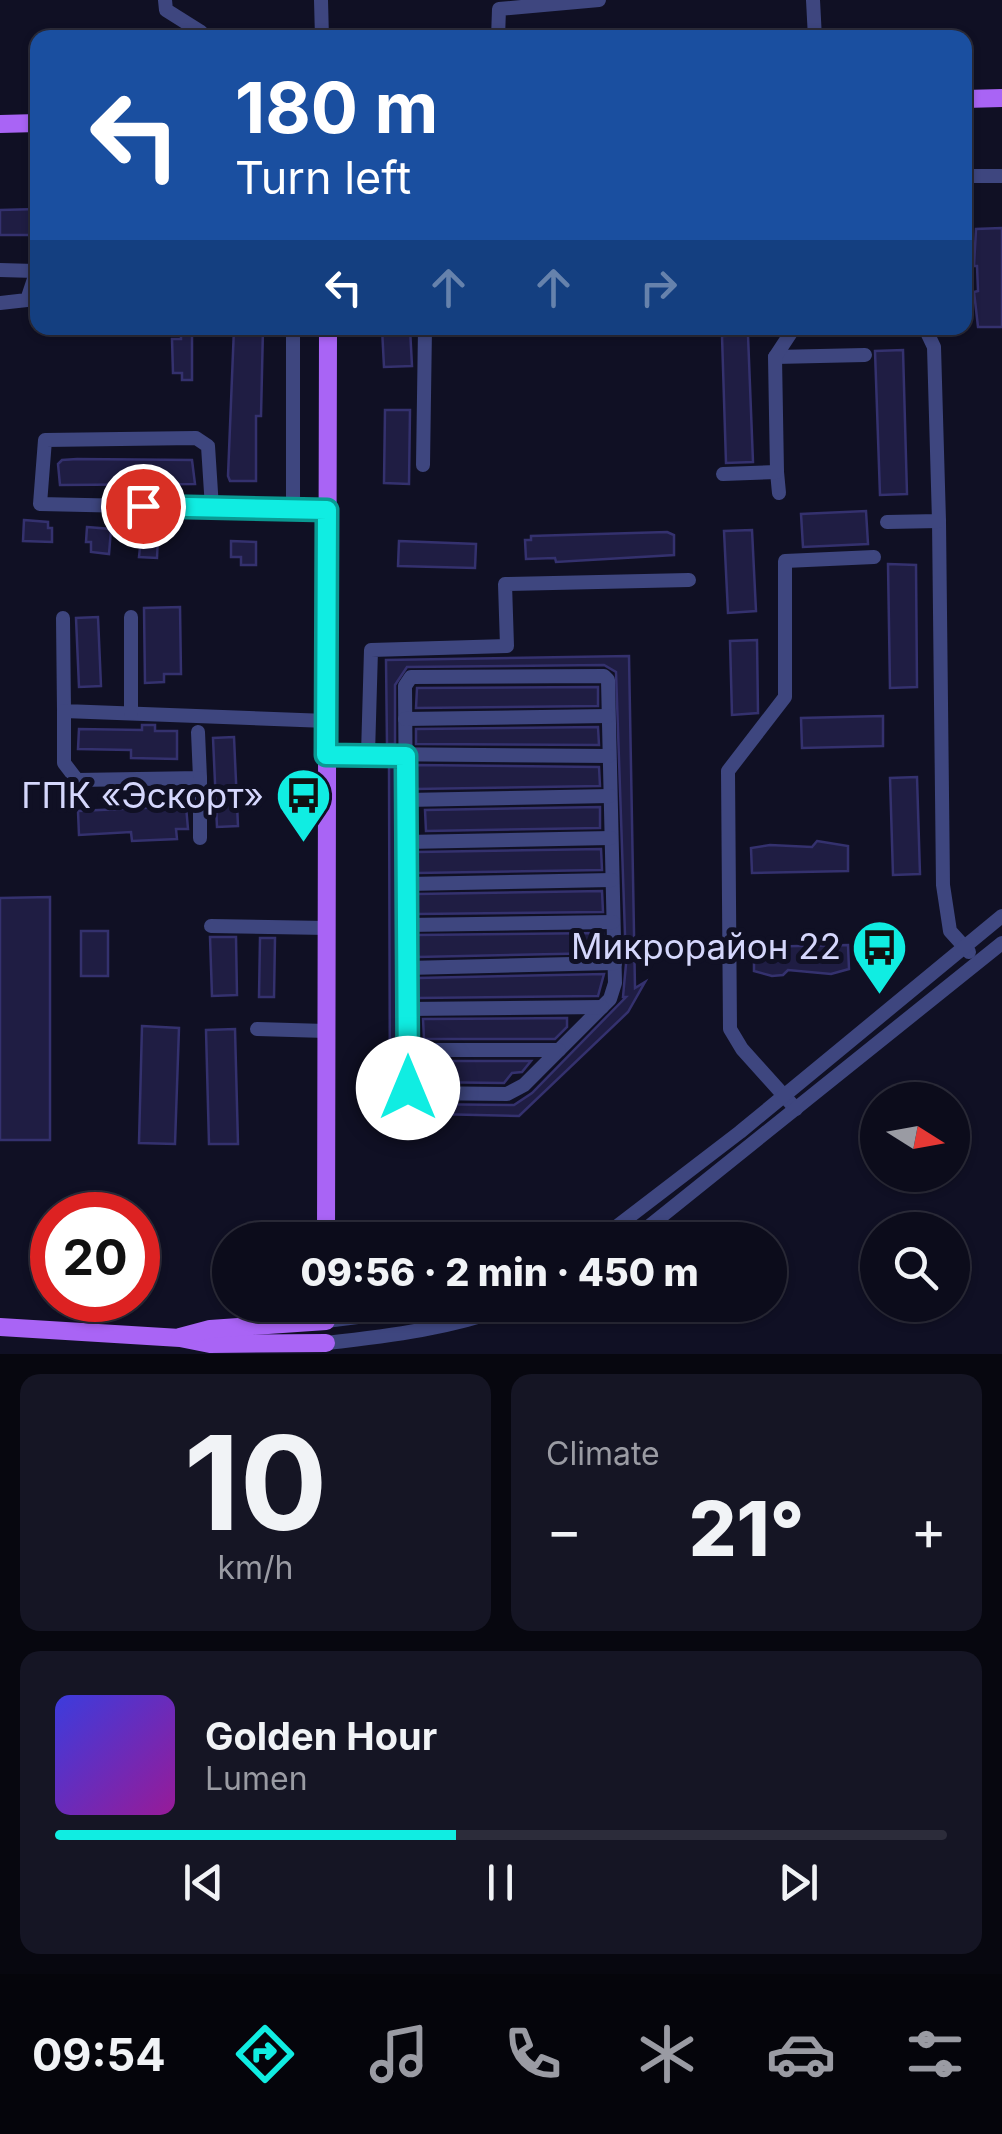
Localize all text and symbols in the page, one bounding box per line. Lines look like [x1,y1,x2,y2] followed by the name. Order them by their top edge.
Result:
[235,65,438,150] text: 180 m
[70,70,200,200] icon: left
[235,150,411,205] text: Turn left
[316,260,371,315] icon: left
[421,260,476,315] icon: ahead
[526,260,581,315] icon: ahead
[631,260,686,315] icon: right
[101,464,186,549] pin
[116,479,171,534] icon: arrive
[273,766,333,845] bus stop icon: ГПК «Эскорт»
[21,774,264,816] place label: ГПК «Эскорт»
[850,917,910,996] bus stop icon: Микрорайон 22
[571,925,841,967] place label: Микрорайон 22
[356,1036,460,1140] position arrow
[860,1082,970,1192] north arrow
[860,1082,970,1322] map controls
[30,1192,160,1322] speed limit sign: 20
[860,1212,970,1322] button: search
[300,1249,699,1295] text: 09:56 · 2 min · 450 m
[184,1404,327,1561] text: 10
[546,1434,660,1473] text: Climate
[689,1483,804,1574] text: 21°
[546,1497,582,1563] text: −
[911,1497,947,1563] text: +
[217,1548,294,1587] text: km/h
[205,1713,437,1759] text: Golden Hour
[205,1759,308,1798] text: Lumen
[176,1855,231,1910] icon: previous
[473,1855,528,1910] icon: pause
[771,1855,826,1910] icon: next
[230,2019,300,2089] icon: directions
[364,2019,434,2089] icon: music
[498,2019,568,2089] icon: phone
[632,2019,702,2089] icon: climate
[766,2019,836,2089] icon: car
[900,2019,970,2089] icon: filters
[32,2027,166,2082] text: 09:54

